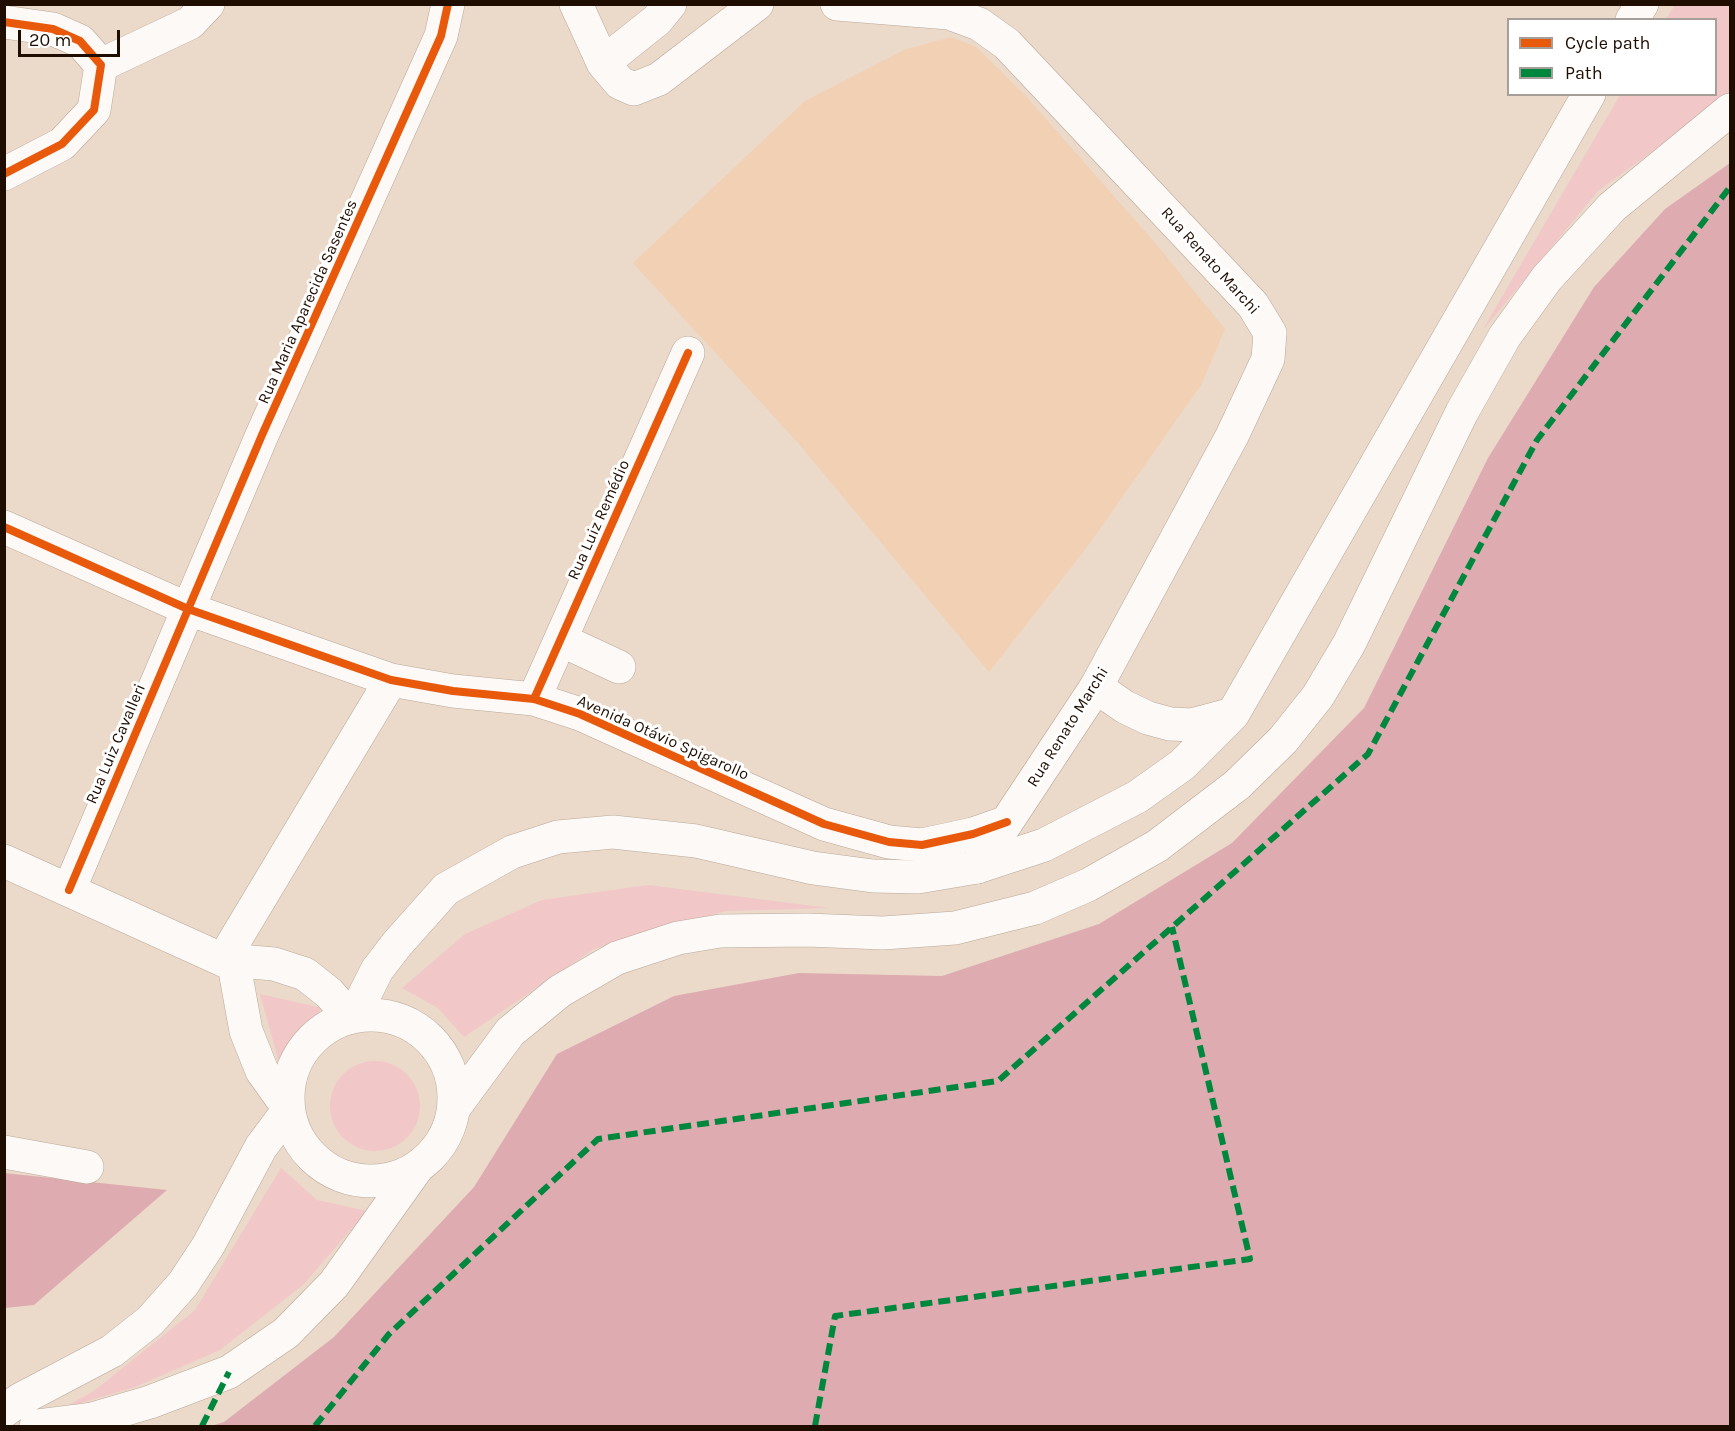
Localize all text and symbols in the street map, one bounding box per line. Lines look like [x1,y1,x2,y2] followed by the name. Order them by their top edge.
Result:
[21,18,123,56] scale bar
[1507,18,1717,96] legend
[29,29,71,51] text: 20 m
[1565,32,1650,54] text: Cycle path
[1565,62,1603,84] text: Path
[254,197,362,407] street label: Rua Maria Aparecida Sasentes
[1157,203,1263,319] street label: Rua Renato Marchi
[564,457,634,583] street label: Rua Luiz Remédio
[1023,663,1113,791] street label: Rua Renato Marchi
[82,681,150,807] street label: Rua Luiz Cavalleri
[574,691,752,785] street label: Avenida Otávio Spigarollo

